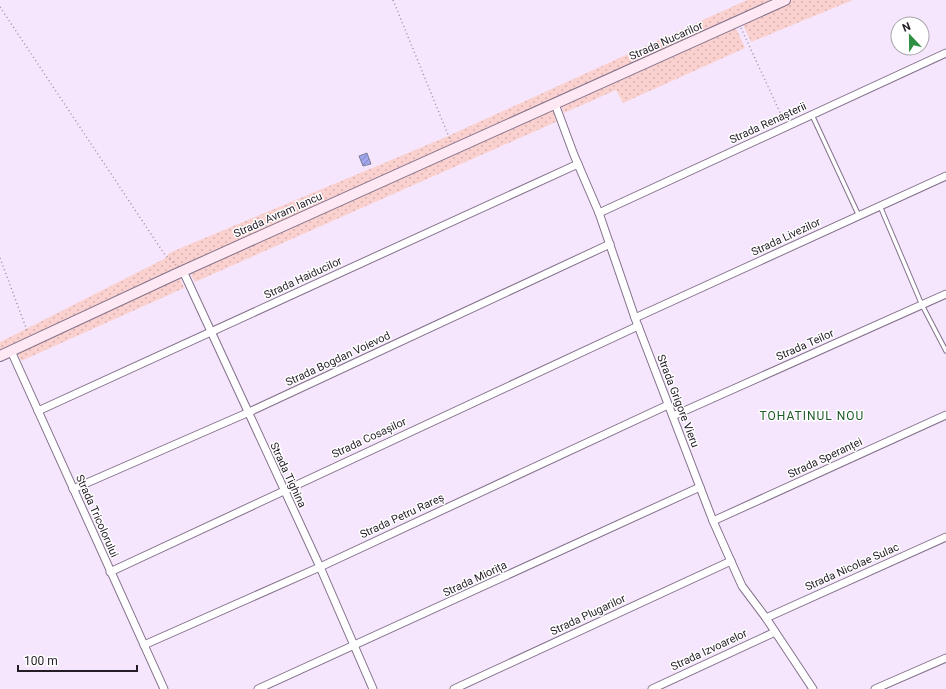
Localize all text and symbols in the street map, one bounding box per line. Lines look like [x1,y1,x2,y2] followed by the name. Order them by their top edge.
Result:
[890,16,930,56] north arrow
[627,19,705,63] street label: Strada Nucarilor
[900,20,913,35] text: N
[727,99,809,147] street label: Strada Renașterii
[232,190,324,240] street label: Strada Avram Iancu
[749,215,823,259] street label: Strada Livezilor
[262,254,344,302] street label: Strada Haiducilor
[774,326,836,363] street label: Strada Teilor
[284,329,392,389] street label: Strada Bogdan Voievod
[654,353,702,449] street label: Strada Grigore Vieru
[760,409,864,423] district label: TOHATINUL NOU
[330,415,409,461] street label: Strada Cosașilor
[786,435,864,481] street label: Strada Speranței
[267,440,309,510] street label: Strada Tighina
[73,473,121,559] street label: Strada Tricolorului
[358,491,446,541] street label: Strada Petru Rareș
[803,540,901,594] street label: Strada Nicolae Sulac
[441,559,509,599] street label: Strada Miorița
[548,592,628,638] street label: Strada Plugarilor
[669,627,749,673] street label: Strada Izvoarelor
[18,647,137,673] scale bar
[24,654,58,668] text: 100 m

